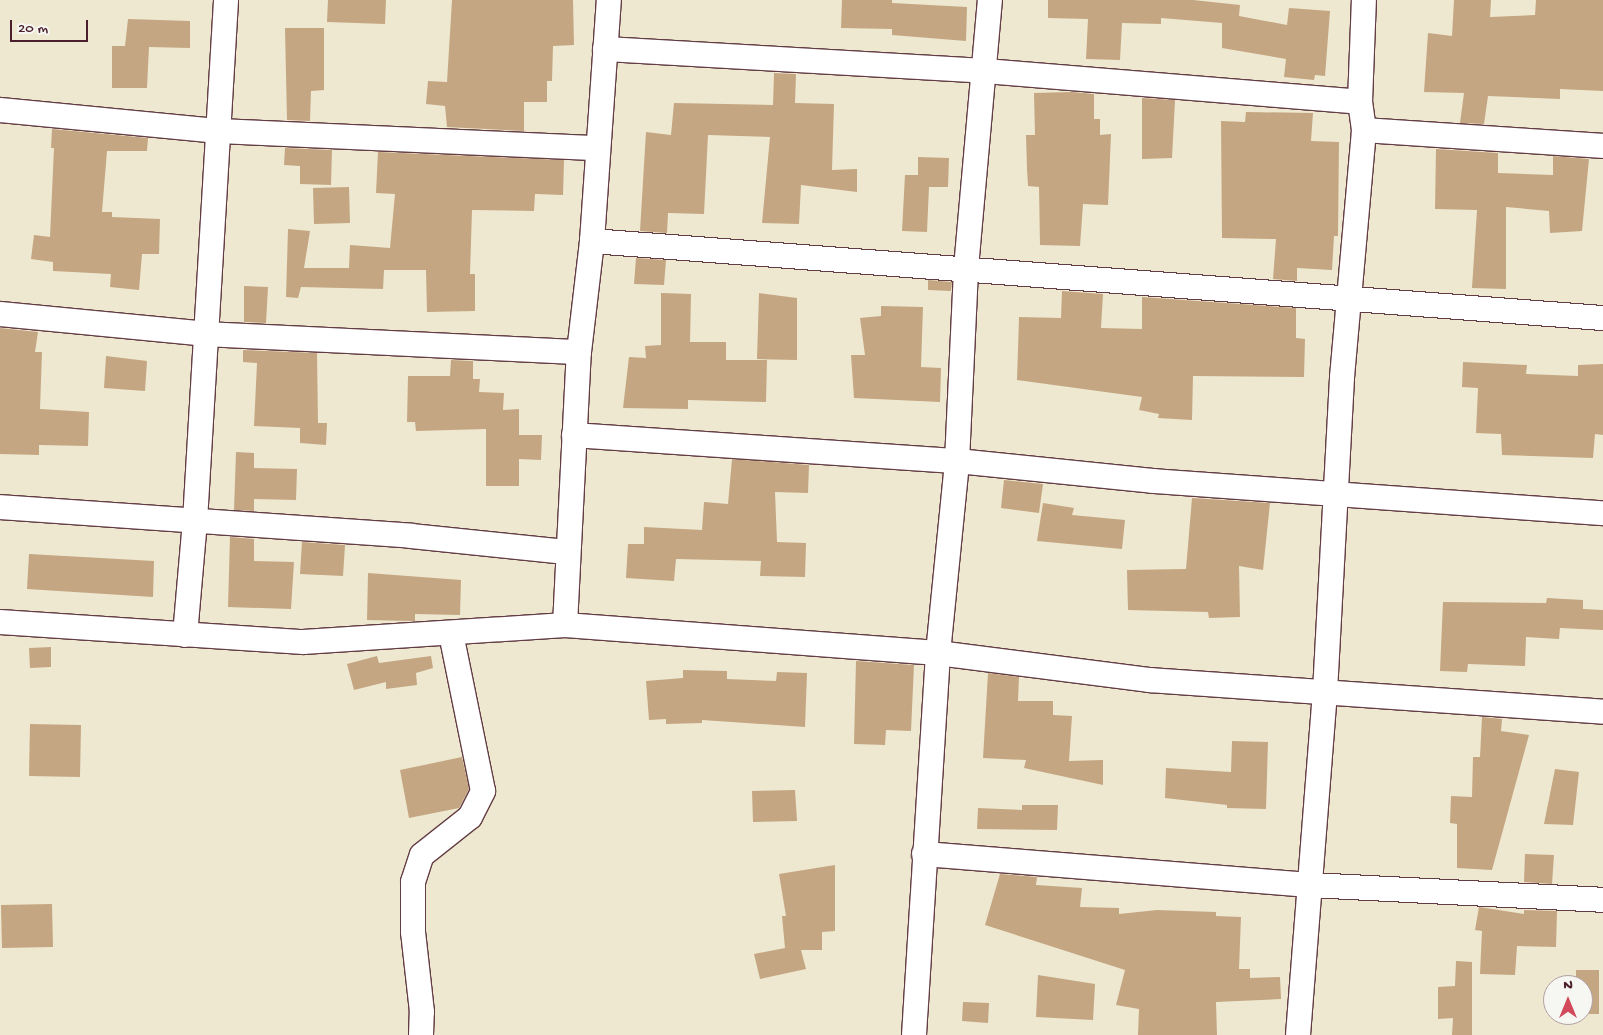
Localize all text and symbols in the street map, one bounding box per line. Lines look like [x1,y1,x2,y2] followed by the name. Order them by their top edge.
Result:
[12,10,90,42] scale bar
[18,20,48,38] text: 20 m
[1543,975,1593,1025] north arrow
[1563,977,1573,994] text: N

